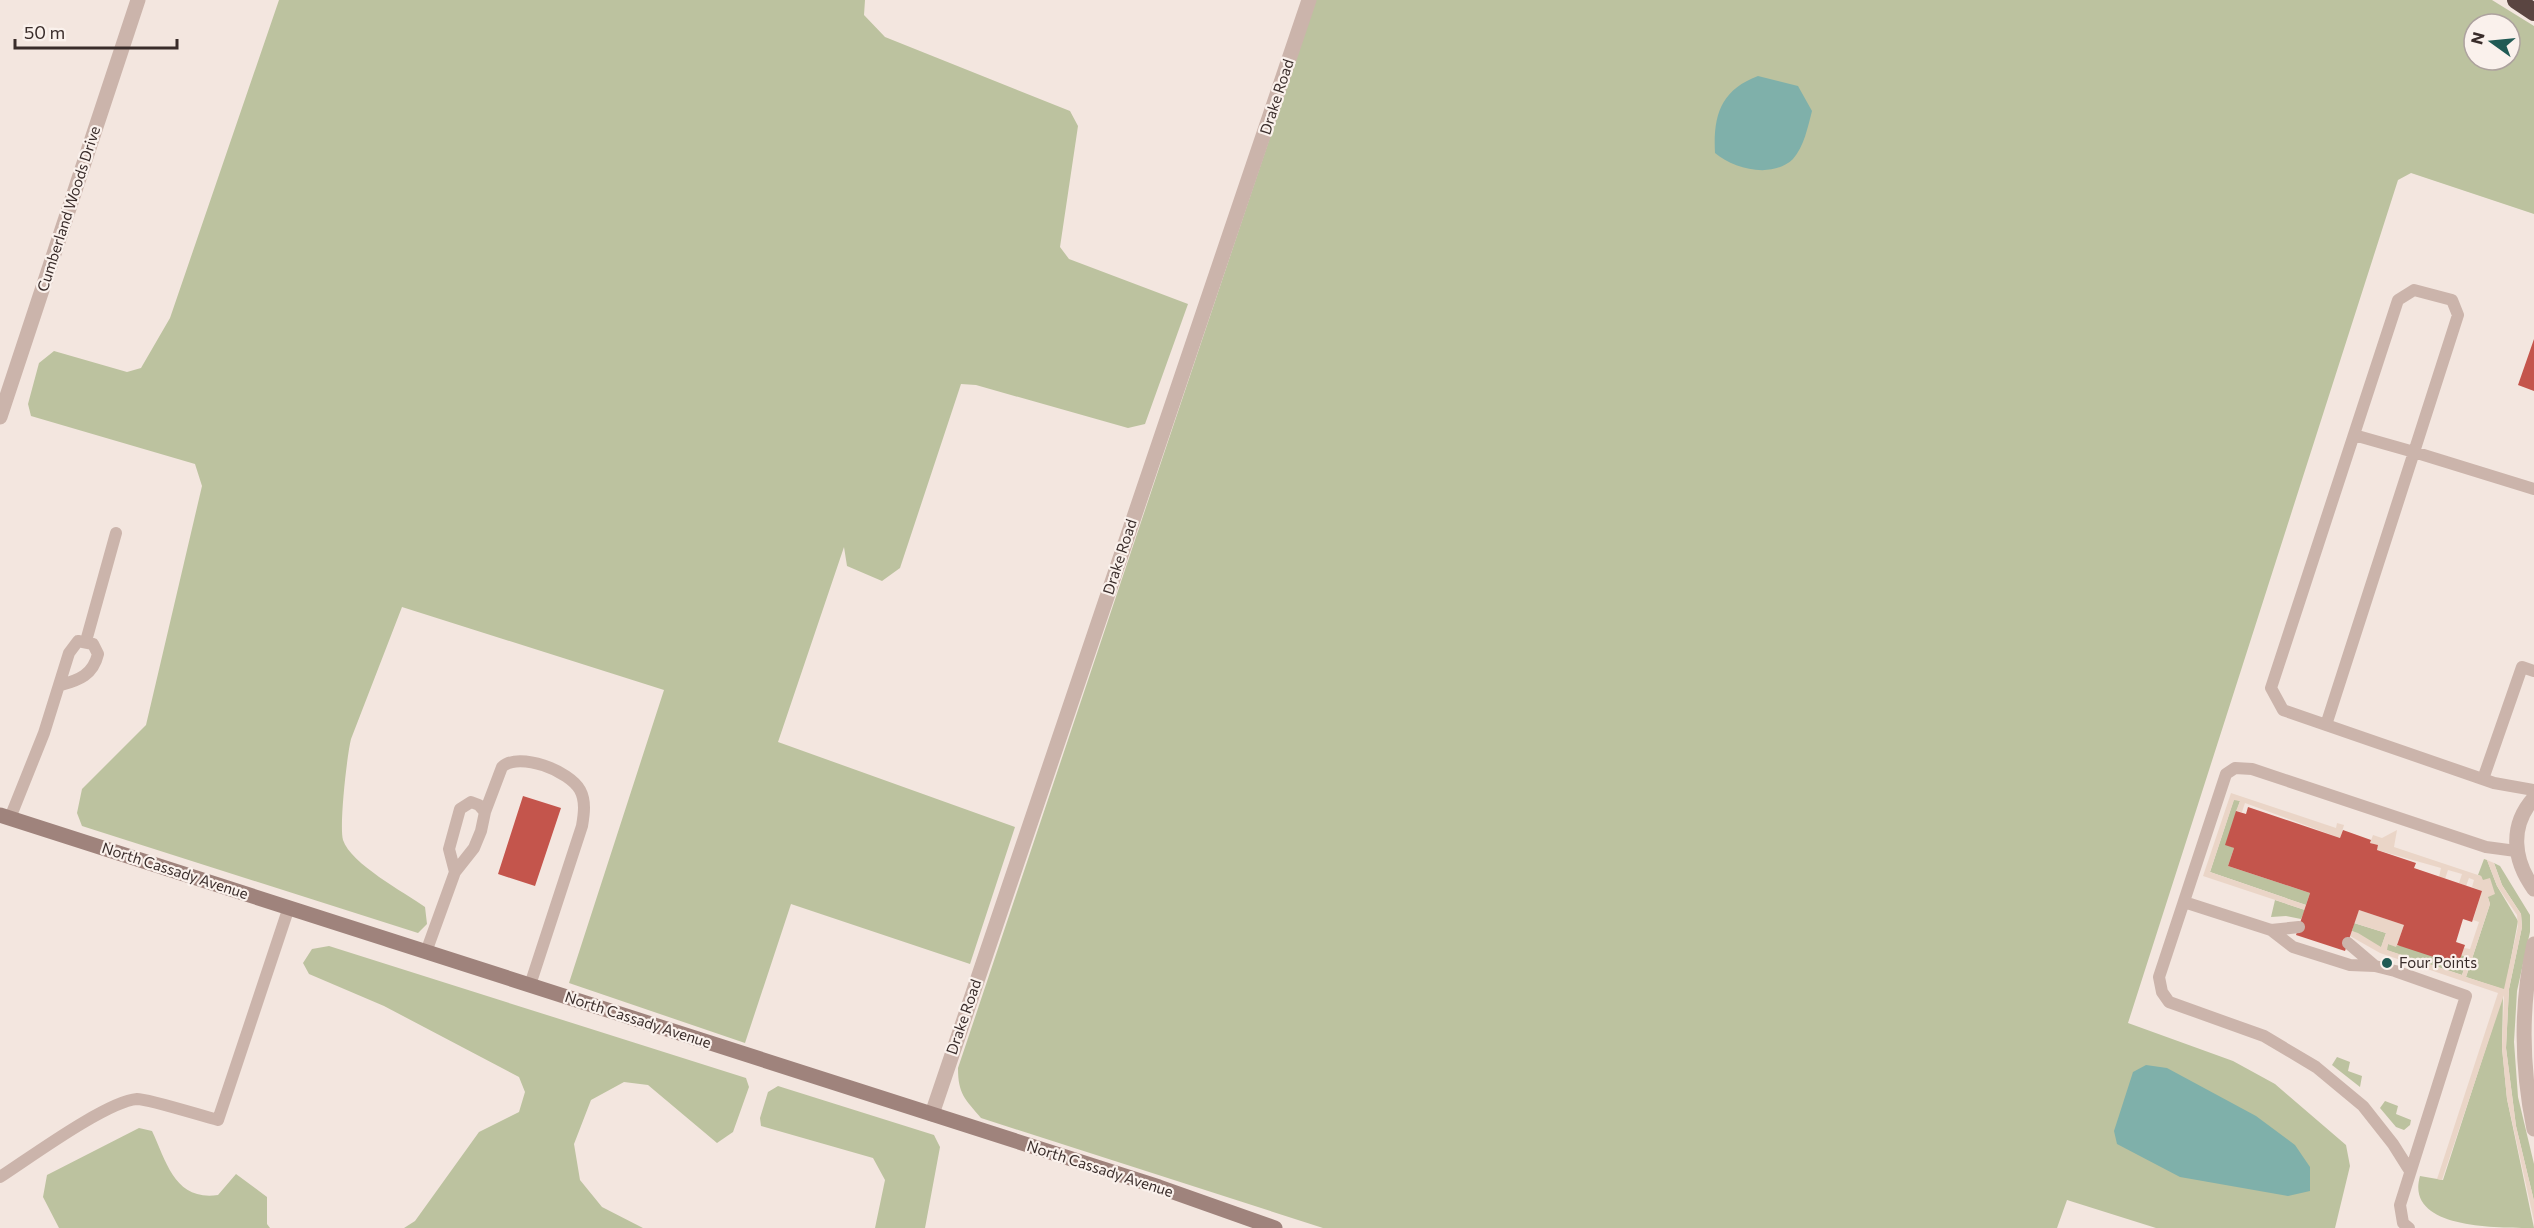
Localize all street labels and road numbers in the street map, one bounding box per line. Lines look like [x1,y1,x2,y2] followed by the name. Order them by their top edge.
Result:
[1255,57,1297,137] street label: Drake Road
[33,124,103,294] street label: Cumberland Woods Drive
[1098,517,1140,597] street label: Drake Road
[100,838,251,902] street label: North Cassady Avenue
[942,977,984,1057] street label: Drake Road
[563,987,714,1051] street label: North Cassady Avenue
[1025,1136,1176,1200] street label: North Cassady Avenue

